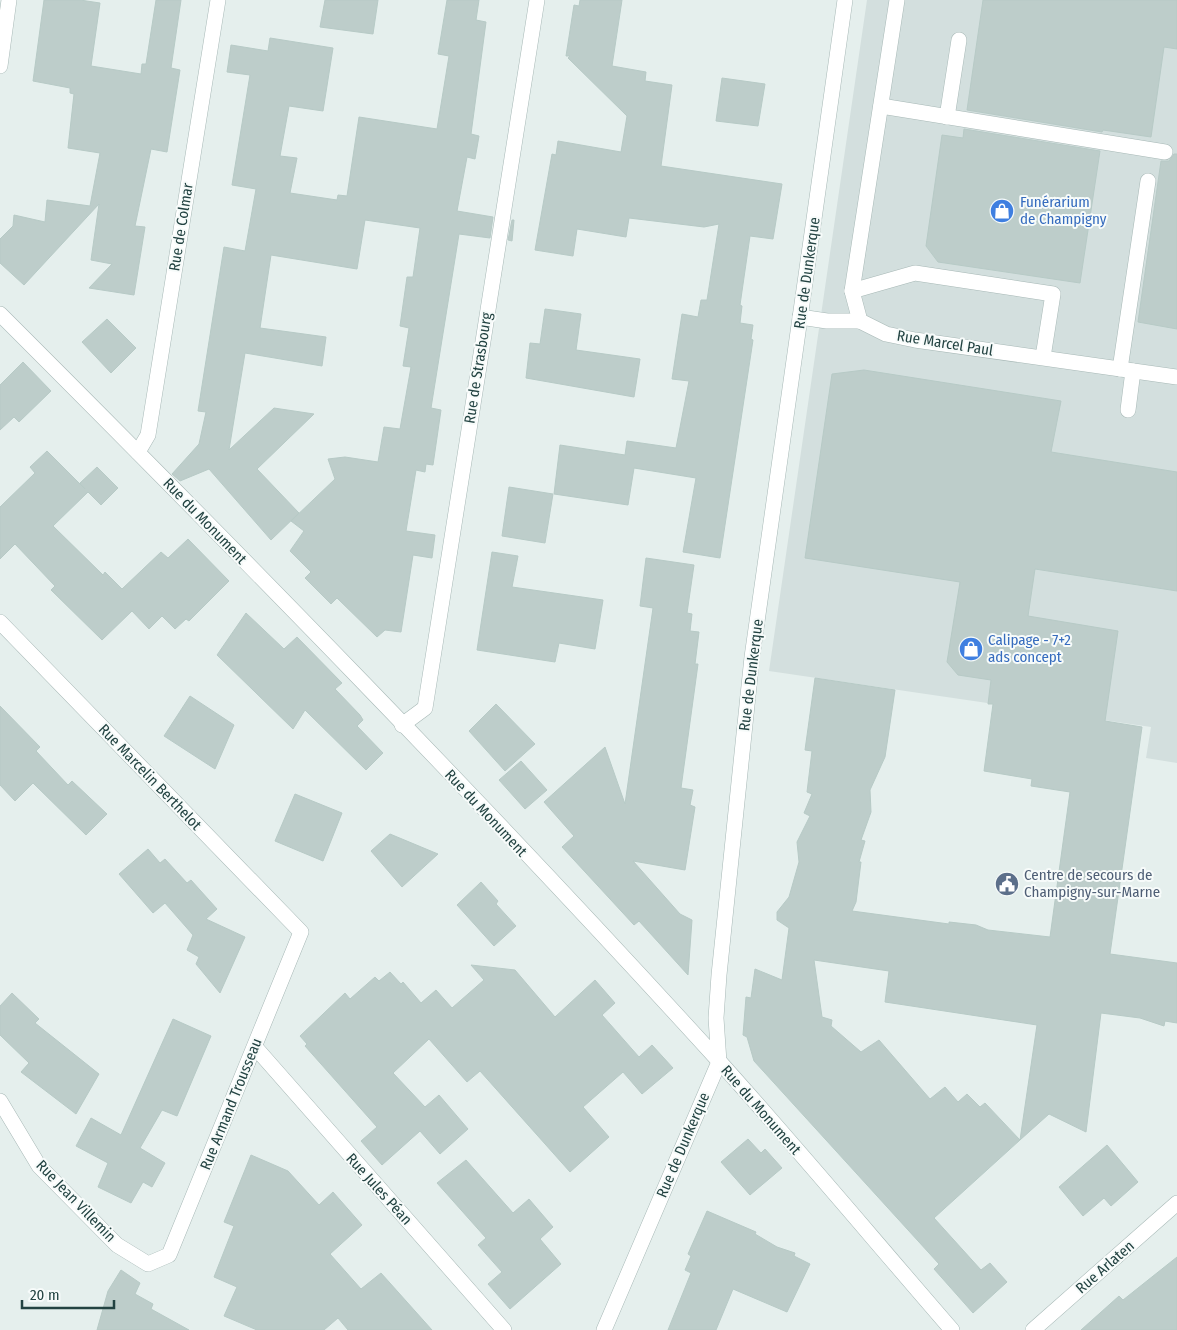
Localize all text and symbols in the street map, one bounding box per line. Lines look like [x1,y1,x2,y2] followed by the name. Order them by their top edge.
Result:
[165,181,197,272] street label: Rue de Colmar
[1020,193,1107,228] place label: Funérarium de Champigny
[989,198,1015,224] shop icon: Funérarium de Champigny
[790,216,824,330] street label: Rue de Dunkerque
[460,311,496,425] street label: Rue de Strasbourg
[896,327,994,359] street label: Rue Marcel Paul
[159,474,251,568] street label: Rue du Monument
[735,618,767,732] street label: Rue de Dunkerque
[988,631,1071,666] place label: Calipage - 7+2 ads concept
[958,636,984,662] shop icon: Calipage - 7+2 ads concept
[95,720,205,834] street label: Rue Marcelin Berthelot
[441,766,531,860] street label: Rue du Monument
[1024,866,1160,901] place label: Centre de secours de Champigny-sur-Marne
[994,871,1020,897] public building icon: Centre de secours de Champigny-sur-Marne
[196,1035,266,1173] street label: Rue Armand Trousseau
[717,1062,805,1158] street label: Rue du Monument
[653,1090,713,1200] street label: Rue de Dunkerque
[342,1150,416,1228] street label: Rue Jules Péan
[32,1156,120,1246] street label: Rue Jean Villemin
[1072,1237,1138,1297] street label: Rue Arlaten
[22,1278,115,1310] scale bar
[30,1286,60,1304] text: 20 m

